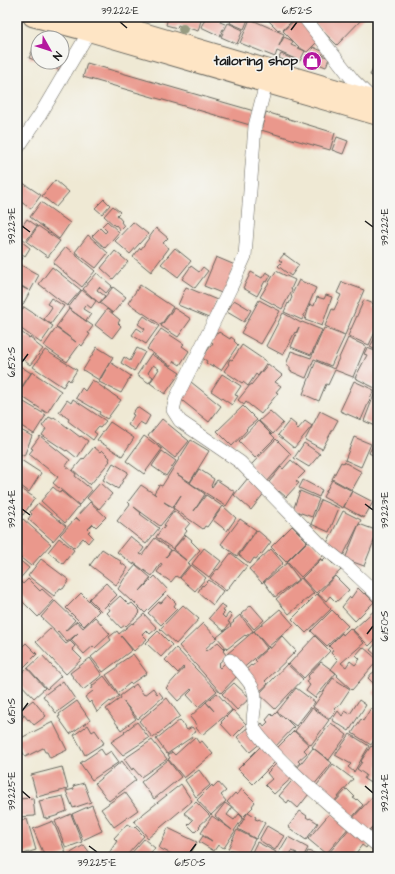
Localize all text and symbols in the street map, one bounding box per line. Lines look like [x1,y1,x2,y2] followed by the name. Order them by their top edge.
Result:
[101,4,139,18] text: 39.222°E
[282,4,313,18] text: 6.152°S
[30,30,70,70] north arrow
[49,49,65,63] text: N
[301,50,323,72] shop icon: tailoring shop
[213,51,298,72] place label: tailoring shop
[5,208,19,244] text: 39.223°E
[378,208,392,246] text: 39.222°E
[5,346,19,377] text: 6.152°S
[5,490,19,528] text: 39.224°E
[378,492,392,528] text: 39.223°E
[378,610,392,641] text: 6.150°S
[5,697,19,724] text: 6.151°S
[5,772,19,810] text: 39.225°E
[378,774,392,812] text: 39.224°E
[78,856,116,870] text: 39.225°E
[175,856,206,870] text: 6.150°S

